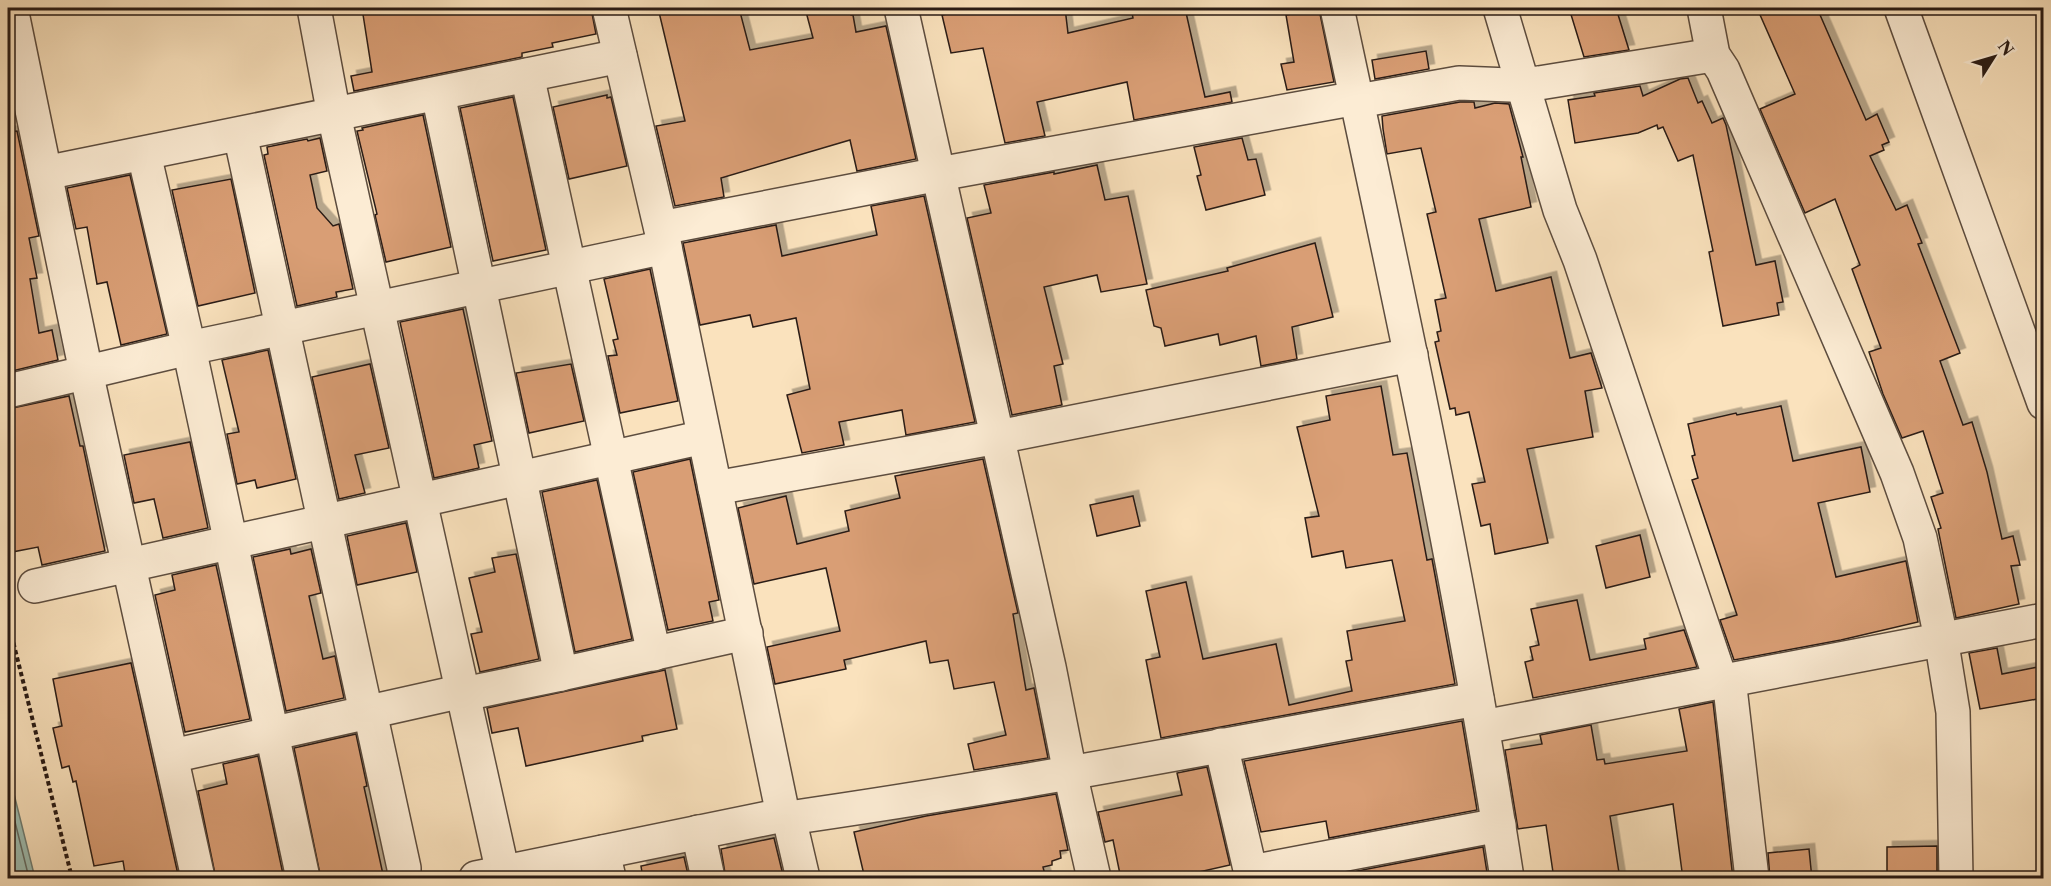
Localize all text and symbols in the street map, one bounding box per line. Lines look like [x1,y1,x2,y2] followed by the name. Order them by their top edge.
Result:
[1964,27,2024,87] north arrow
[1994,36,2018,60] text: N

